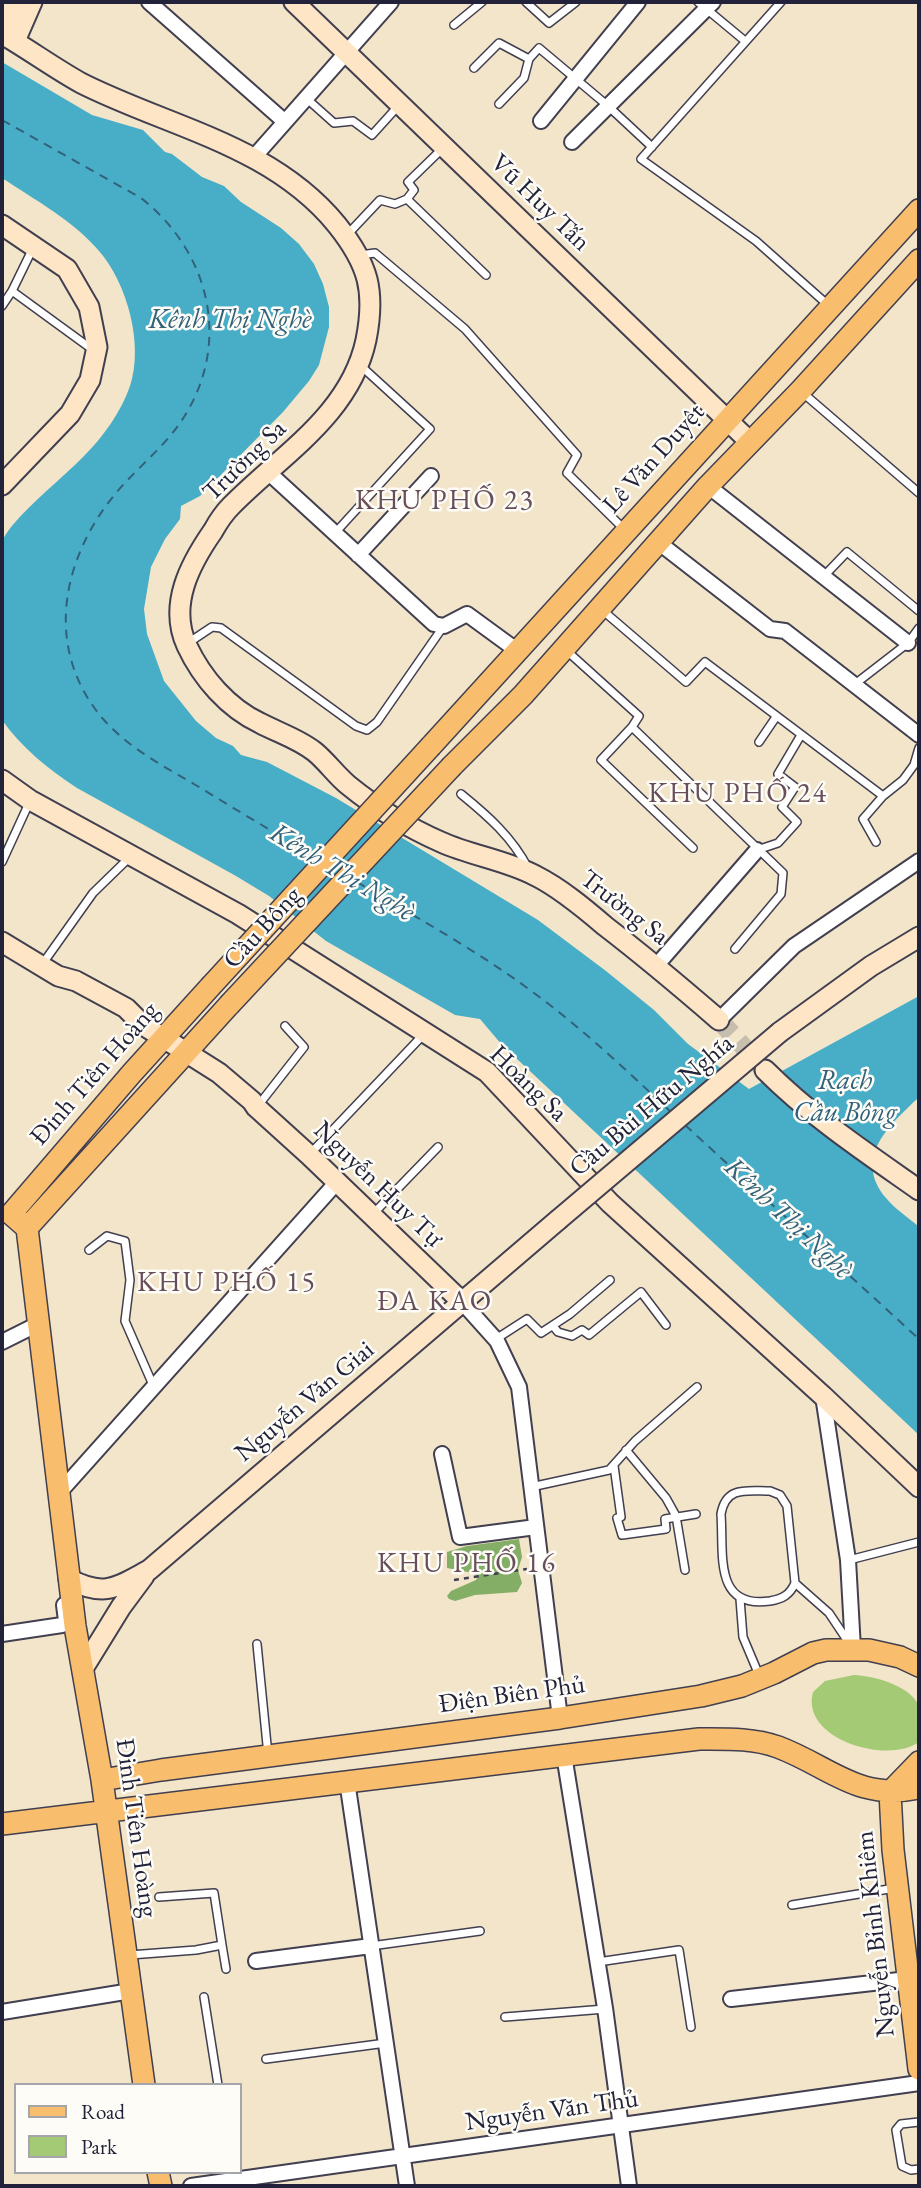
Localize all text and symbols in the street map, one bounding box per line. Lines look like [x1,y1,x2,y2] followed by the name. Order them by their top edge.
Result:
[484,148,596,258] street label: Vũ Huy Tấn
[148,303,312,337] water label: Kênh Thị Nghè
[597,398,711,520] street label: Lê Văn Duyệt
[197,414,293,508] street label: Trường Sa
[356,484,534,518] district label: KHU PHỐ 23
[649,777,827,811] district label: KHU PHỐ 24
[263,817,421,929] water label: Kênh Thị Nghè
[573,864,675,952] street label: Trường Sa
[217,880,309,976] street label: Cầu Bông
[24,996,166,1152] street label: Đinh Tiên Hoàng
[564,1028,740,1184] street label: Cầu Bùi Hữu Nghĩa
[482,1039,574,1129] street label: Hoàng Sa
[793,1064,897,1130] water label: Rạch Cầu Bông
[306,1115,450,1255] street label: Nguyễn Huy Tự
[717,1151,859,1287] water label: Kênh Thị Nghè
[138,1266,316,1300] district label: KHU PHỐ 15
[378,1285,492,1319] district label: ĐA KAO
[229,1335,381,1469] street label: Nguyễn Văn Giai
[378,1547,556,1581] district label: KHU PHỐ 16
[437,1669,587,1721] street label: Ðiện Biên Phủ
[108,1737,164,1919] street label: Đinh Tiên Hoàng
[850,1829,902,2039] street label: Nguyễn Bỉnh Khiêm
[14,2083,242,2174] legend
[464,2083,640,2139] street label: Nguyễn Văn Thủ
[81,2098,125,2125] text: Road
[81,2133,117,2160] text: Park

